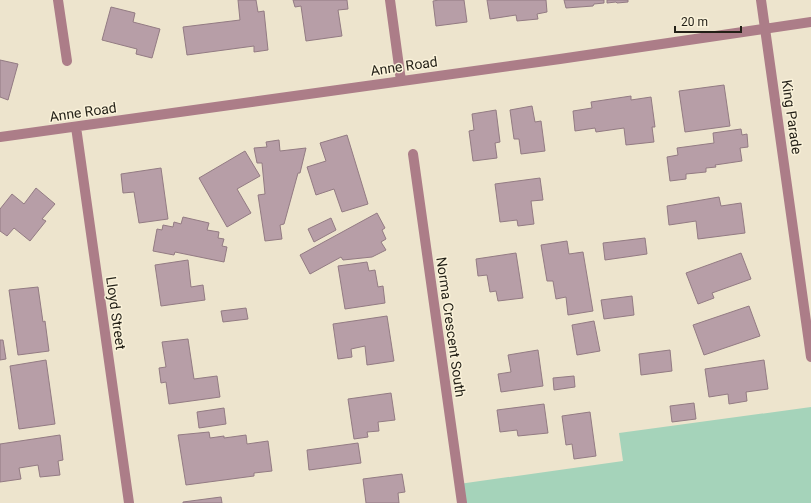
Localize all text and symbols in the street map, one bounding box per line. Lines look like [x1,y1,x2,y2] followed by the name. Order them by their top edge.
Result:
[675,8,741,34] scale bar
[681,15,708,29] text: 20 m
[369,53,439,79] street label: Anne Road
[779,79,805,155] street label: King Parade
[48,99,118,125] street label: Anne Road
[433,256,469,398] street label: Norma Crescent South
[103,275,129,351] street label: Lloyd Street

